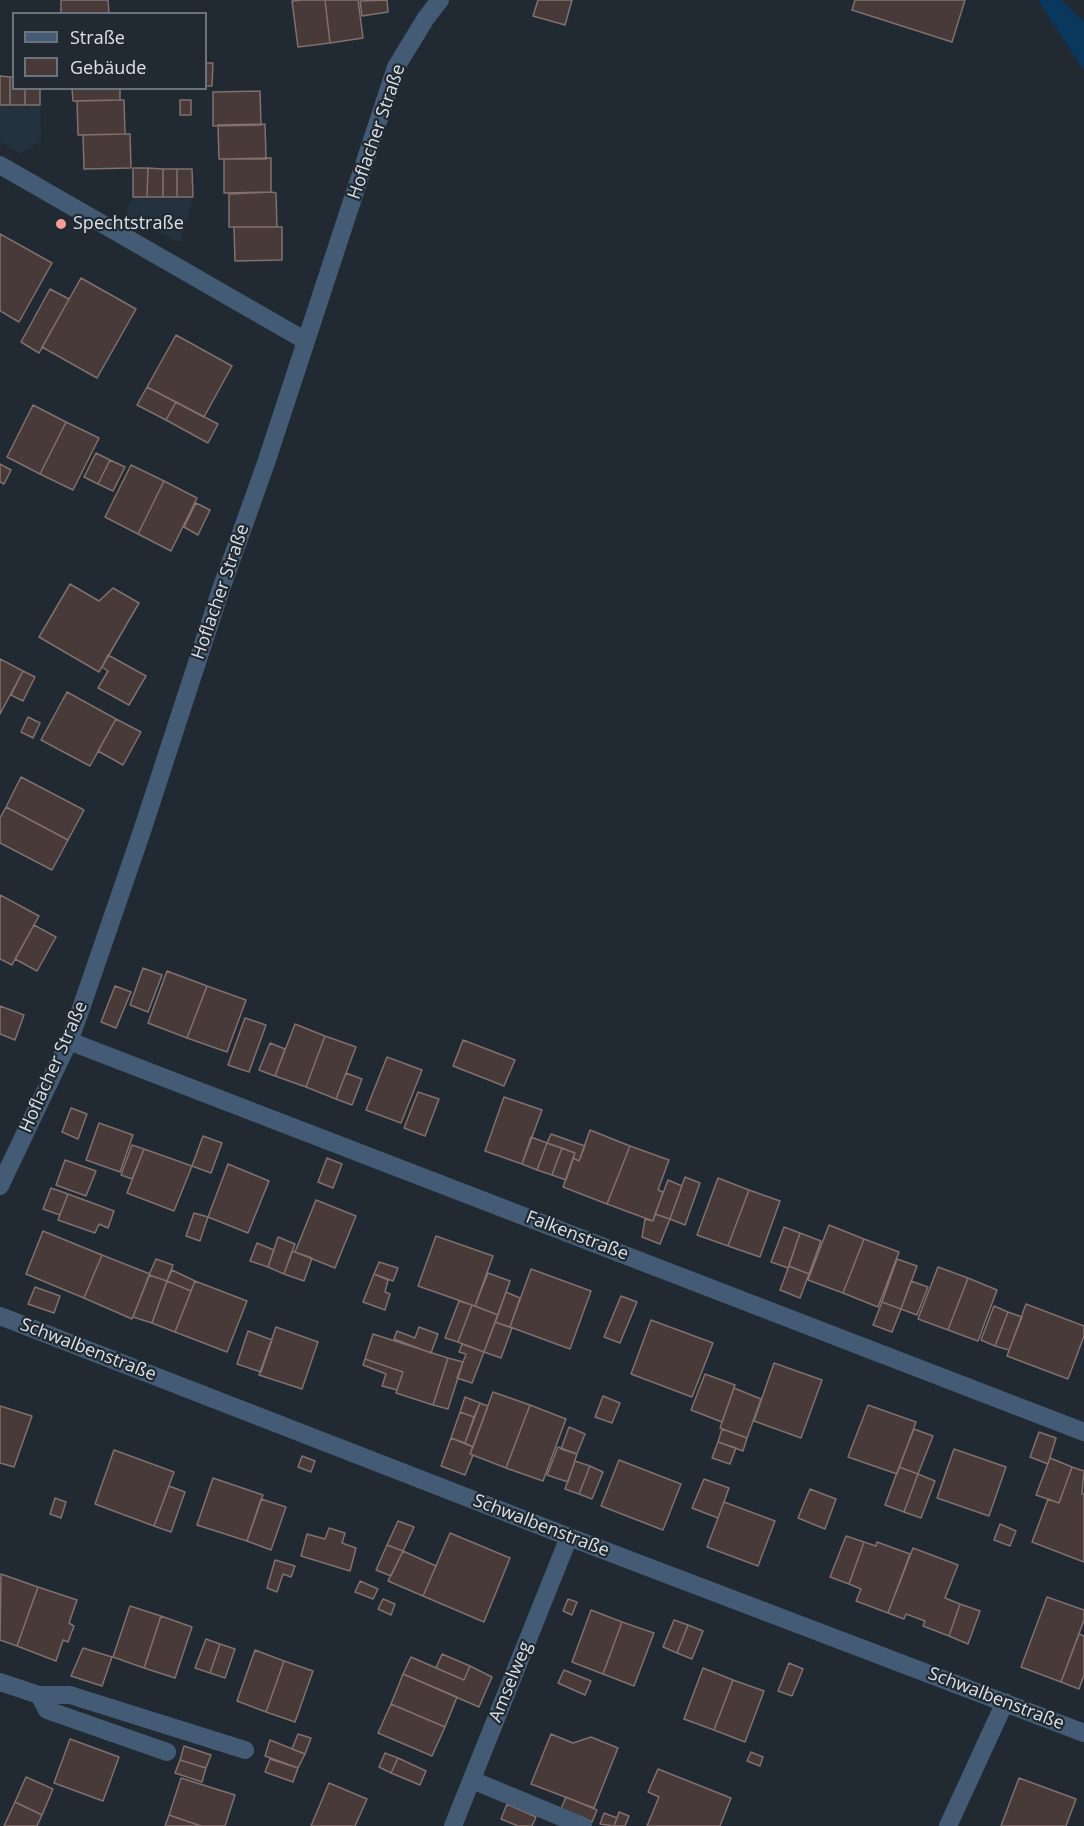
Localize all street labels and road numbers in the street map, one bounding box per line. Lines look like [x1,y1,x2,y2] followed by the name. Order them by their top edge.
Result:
[344,62,410,202] street label: Hoflacher Straße
[188,522,254,662] street label: Hoflacher Straße
[15,998,93,1136] street label: Hoflacher Straße
[523,1207,631,1265] street label: Falkenstraße
[17,1314,159,1386] street label: Schwalbenstraße
[470,1490,612,1562] street label: Schwalbenstraße
[485,1639,537,1725] street label: Amselweg
[925,1663,1067,1735] street label: Schwalbenstraße

